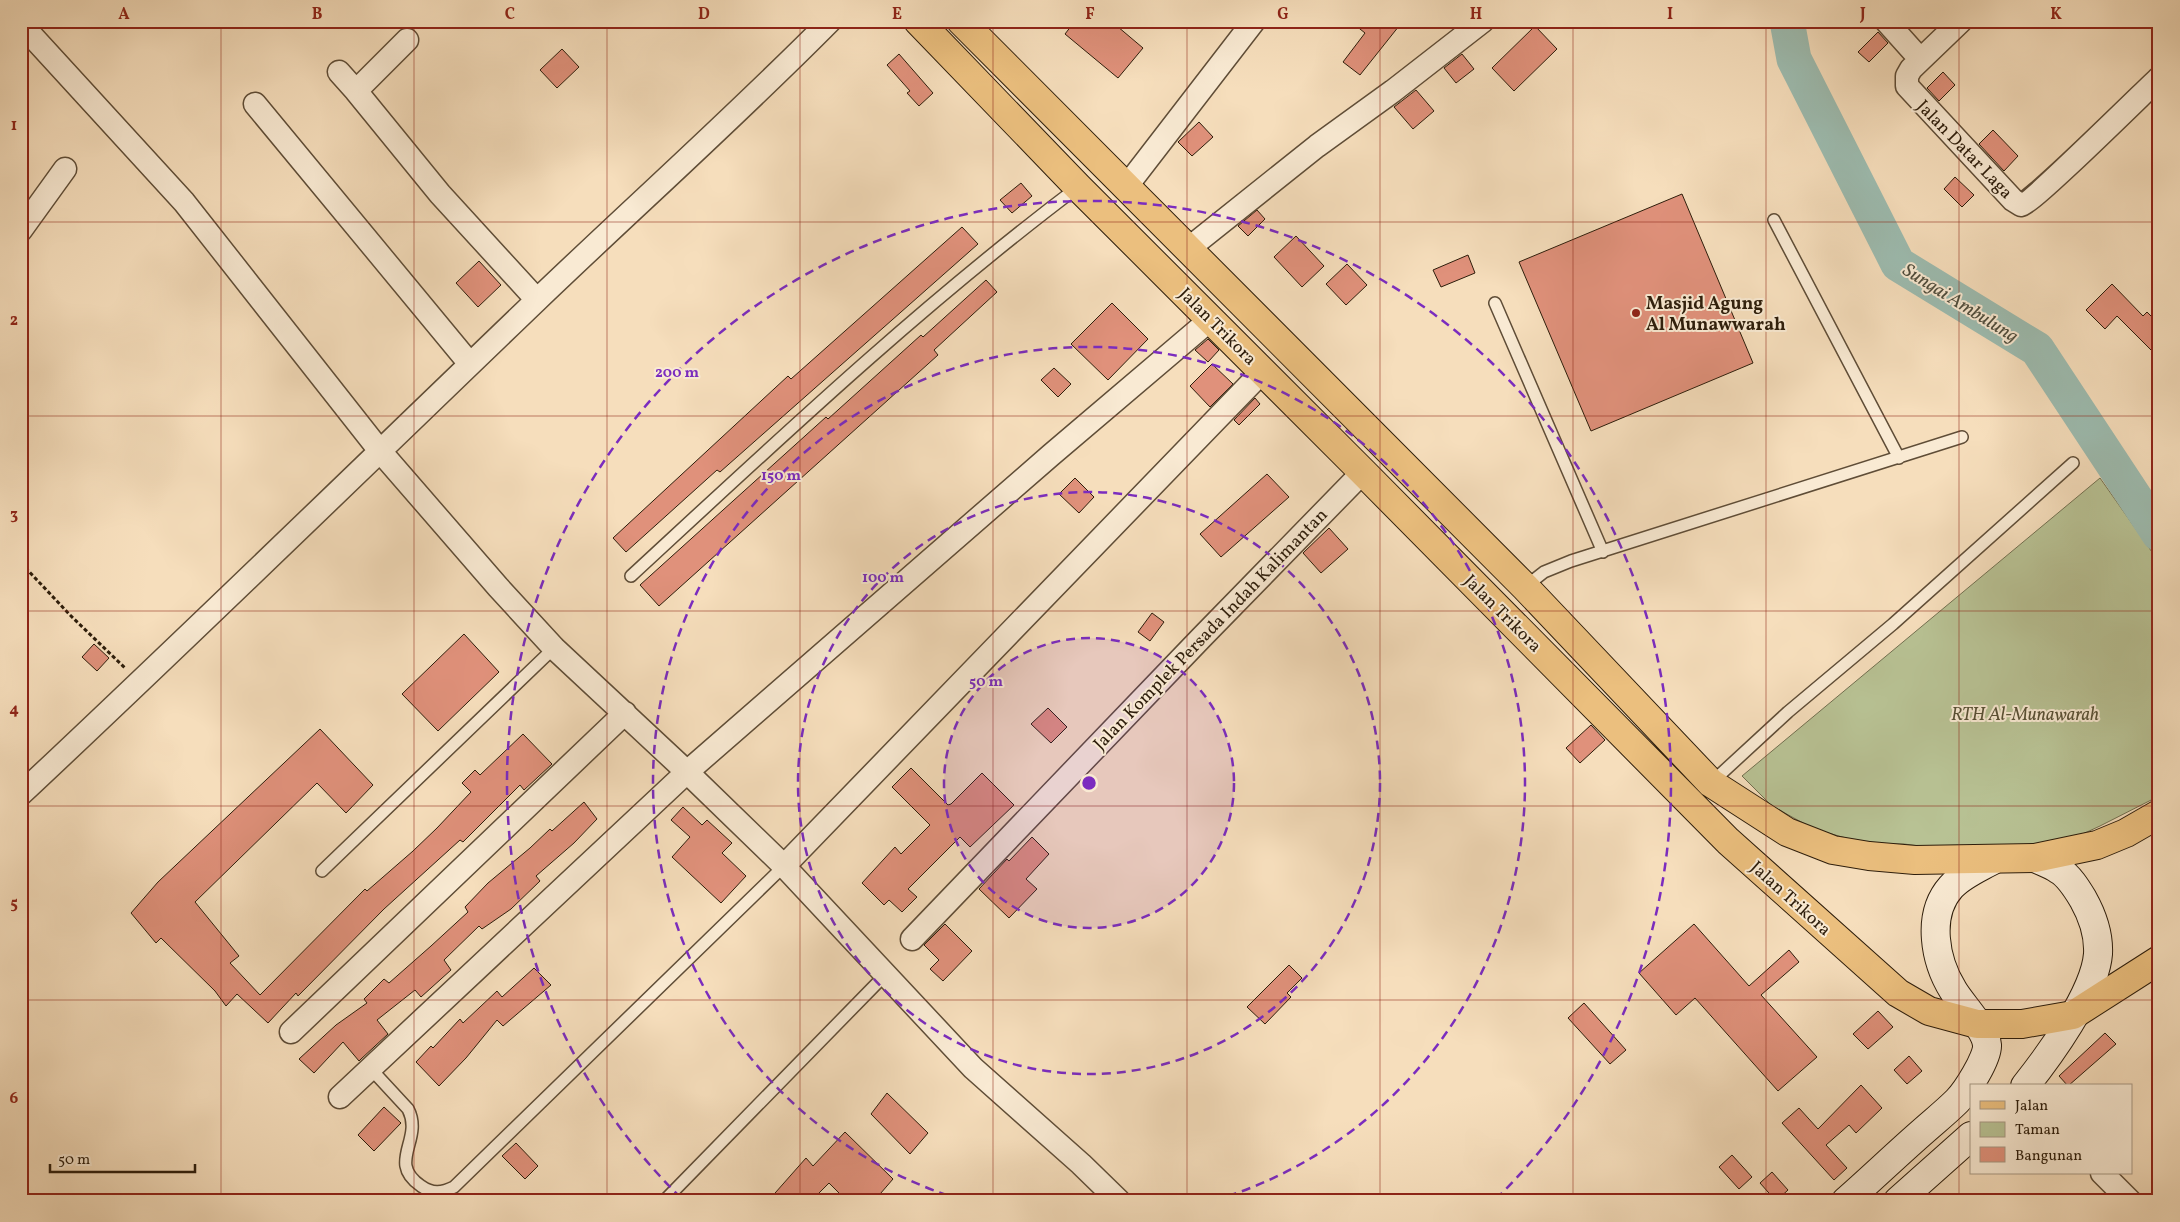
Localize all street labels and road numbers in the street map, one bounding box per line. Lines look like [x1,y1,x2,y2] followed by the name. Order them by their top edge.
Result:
[1910,95,2018,205] street label: Jalan Datar Laga
[1172,282,1262,372] street label: Jalan Trikora
[1088,503,1334,757] street label: Jalan Komplek Persada Indah Kalimantan
[1457,569,1547,659] street label: Jalan Trikora
[1744,856,1836,942] street label: Jalan Trikora

